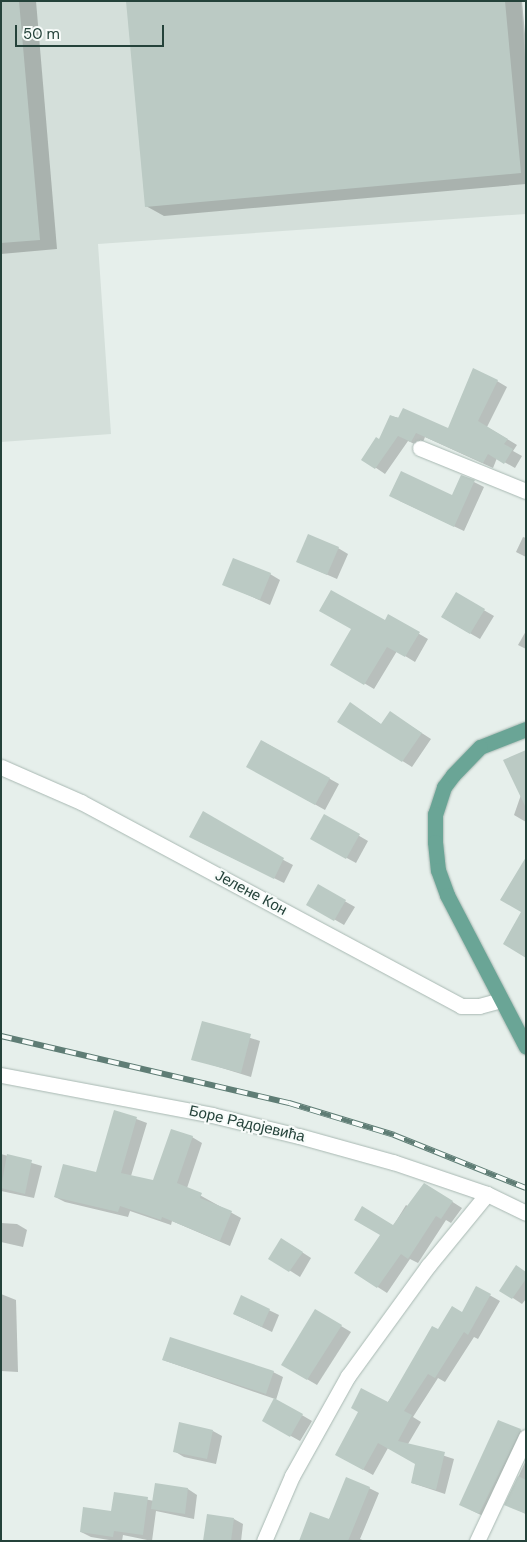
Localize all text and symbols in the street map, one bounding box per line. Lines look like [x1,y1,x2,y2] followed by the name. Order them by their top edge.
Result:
[18,15,166,47] scale bar
[23,24,60,44] text: 50 m
[212,867,290,919] street label: Јелене Кон
[187,1102,307,1146] street label: Боре Радојевића

